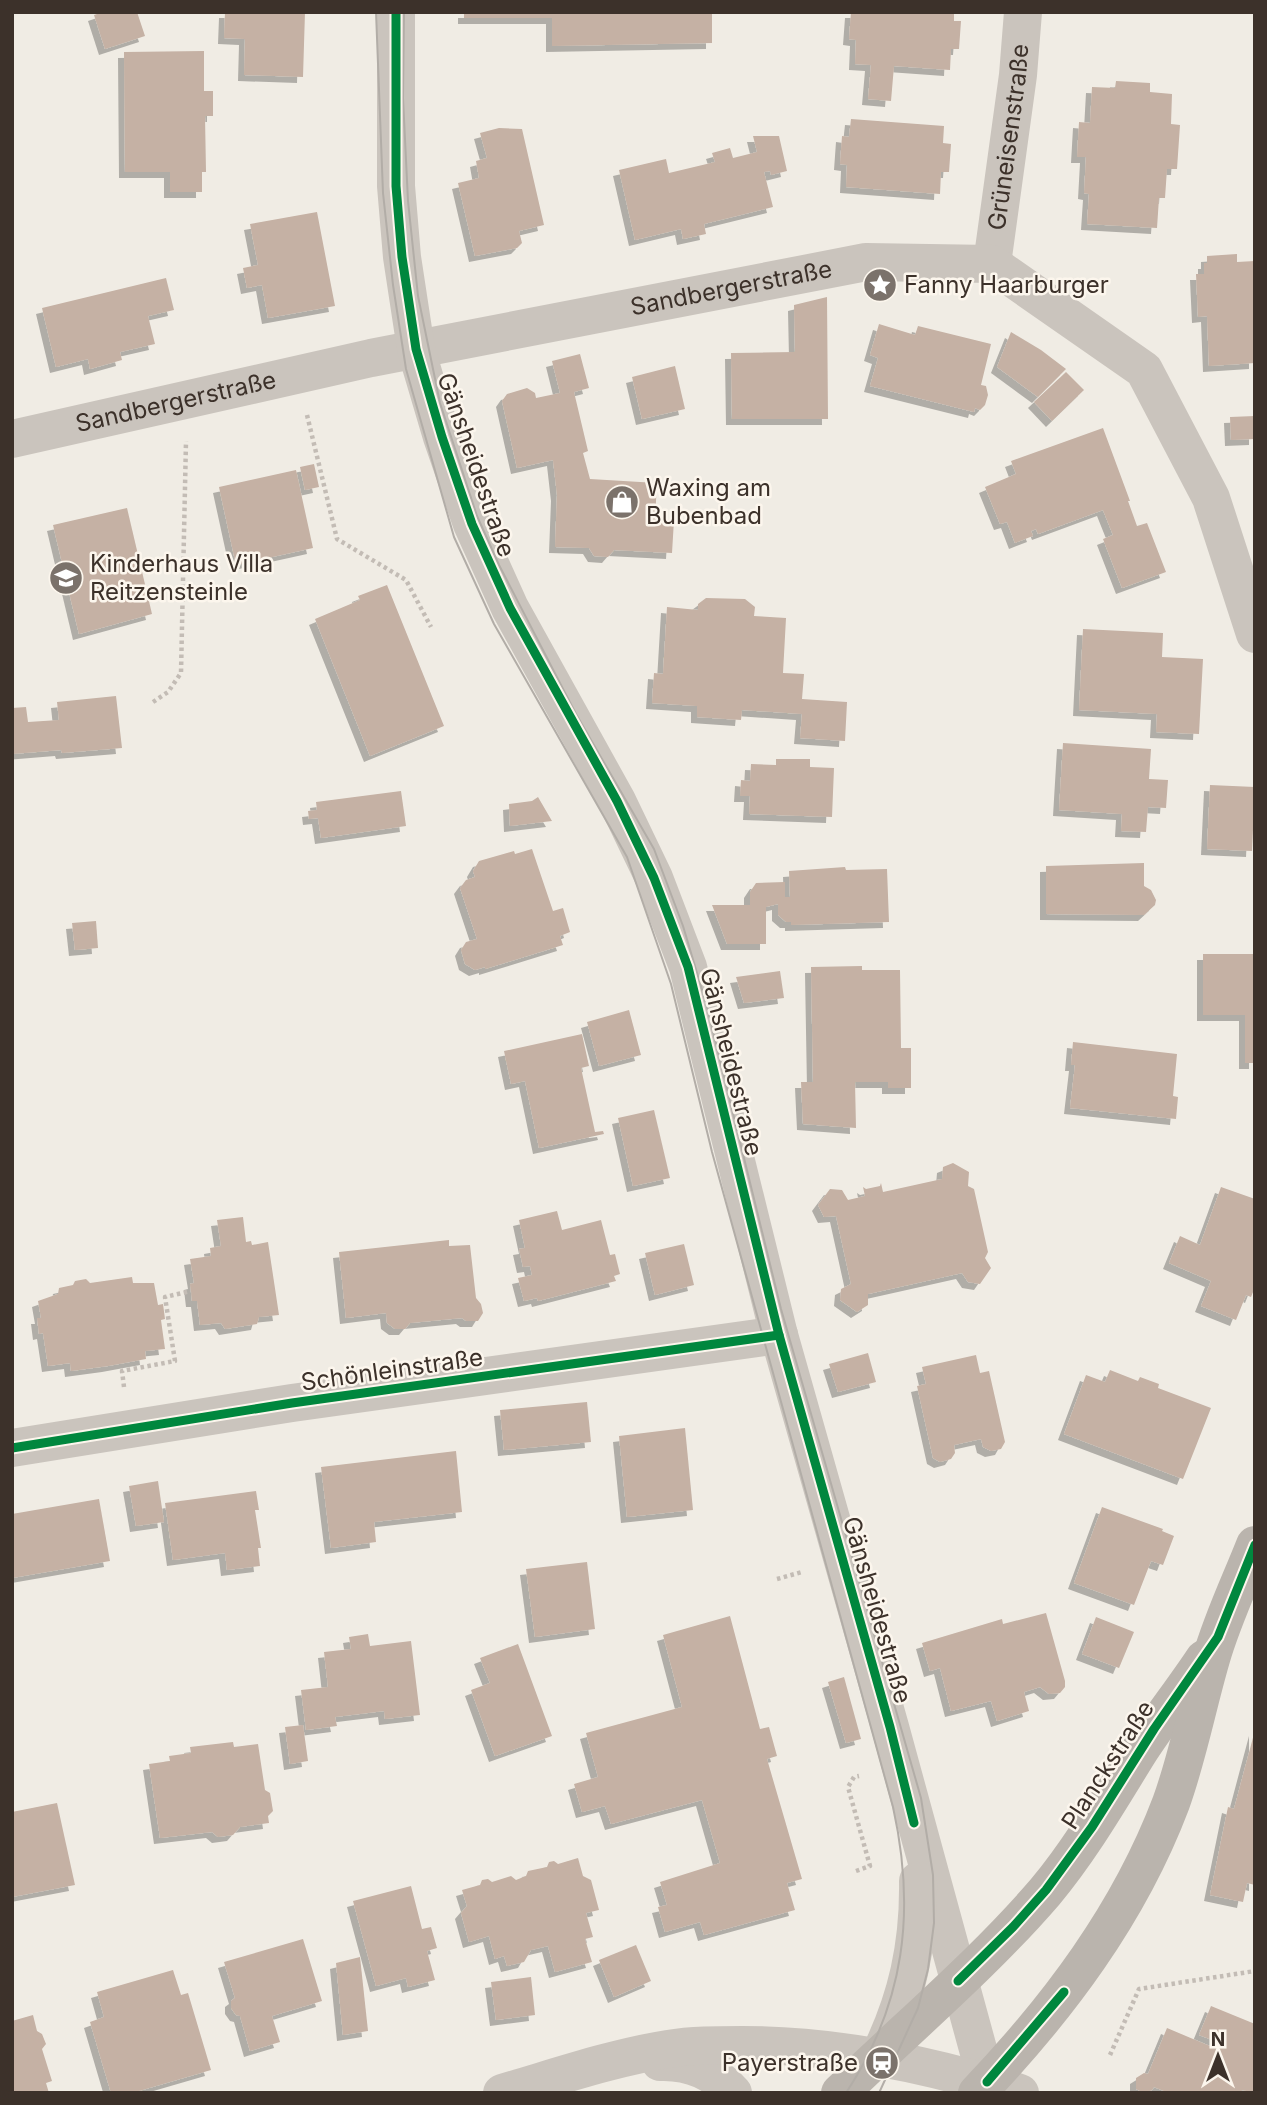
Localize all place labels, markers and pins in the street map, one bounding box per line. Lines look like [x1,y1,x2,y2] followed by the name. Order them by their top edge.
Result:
[861,266,899,304] place icon: Fanny Haarburger
[904,270,1109,299] place label: Fanny Haarburger
[646,473,771,530] place label: Waxing am Bubenbad
[603,483,641,521] shop icon: Waxing am Bubenbad
[90,549,273,606] place label: Kinderhaus Villa Reitzensteinle
[47,559,85,597] school or university icon: Kinderhaus Villa Reitzensteinle
[863,2044,901,2082] station icon: Payerstraße
[722,2048,858,2077] place label: Payerstraße

